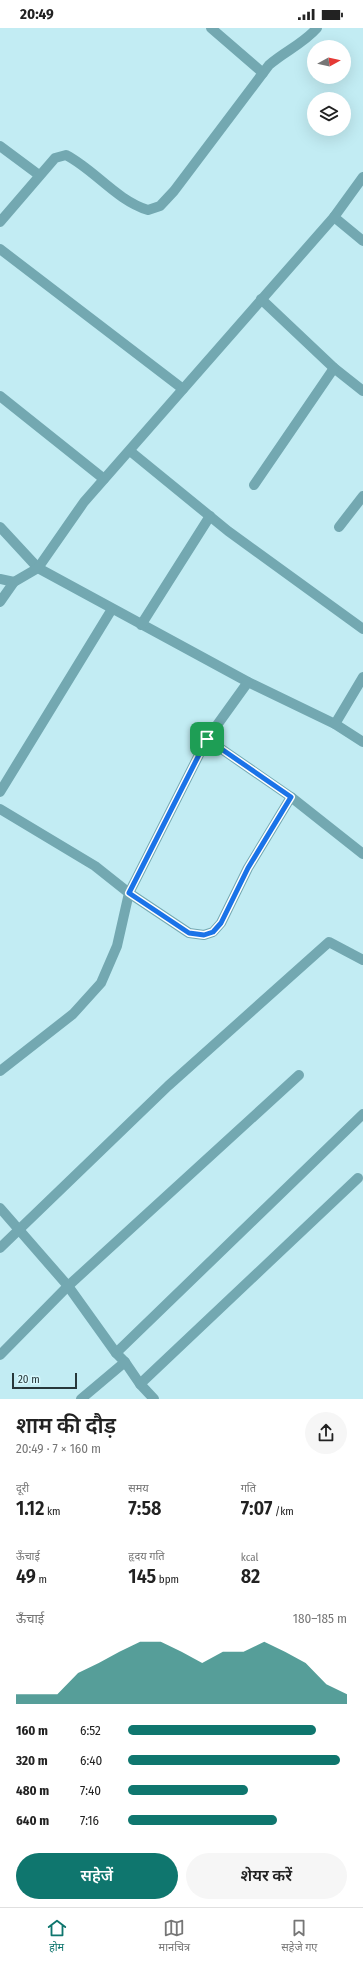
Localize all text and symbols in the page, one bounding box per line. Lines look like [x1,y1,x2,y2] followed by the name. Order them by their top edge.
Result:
[20,5,54,23] text: 20:49
[307,40,351,84] north arrow
[307,40,351,136] map controls
[307,92,351,136] button: layers
[190,722,224,756] pin
[196,728,218,750] icon: arrive
[12,1371,77,1390] scale bar
[18,1373,40,1386] text: 20 m
[16,1412,116,1439] text: शाम की दौड़
[305,1412,347,1454] button: share
[16,1441,101,1456] text: 20:49 · 7 × 160 m
[16,1482,29,1495] text: दूरी
[128,1482,149,1495] text: समय
[241,1482,256,1495] text: गति
[16,1496,44,1520] text: 1.12
[128,1496,162,1520] text: 7:58
[241,1496,272,1520] text: 7:07
[44,1505,61,1518] text: km
[272,1505,294,1518] text: /km
[16,1550,40,1563] text: ऊँचाई
[128,1550,165,1563] text: हृदय गति
[241,1551,258,1564] text: kcal
[16,1564,36,1588] text: 49
[128,1564,156,1588] text: 145
[241,1564,260,1588] text: 82
[36,1573,47,1586] text: m
[156,1573,179,1586] text: bpm
[16,1611,44,1626] text: ऊँचाई
[293,1611,347,1626] text: 180–185 m
[16,1723,48,1738] text: 160 m
[80,1723,101,1738] text: 6:52
[16,1753,48,1768] text: 320 m
[80,1753,102,1768] text: 6:40
[16,1783,49,1798] text: 480 m
[80,1783,101,1798] text: 7:40
[16,1813,49,1828] text: 640 m
[80,1813,99,1828] text: 7:16
[16,1853,178,1899] button: सहेजें
[186,1853,347,1899] button: शेयर करें
[46,1917,68,1955] tab: होम
[159,1917,190,1955] tab: मानचित्र
[281,1917,317,1955] tab: सहेजे गए

